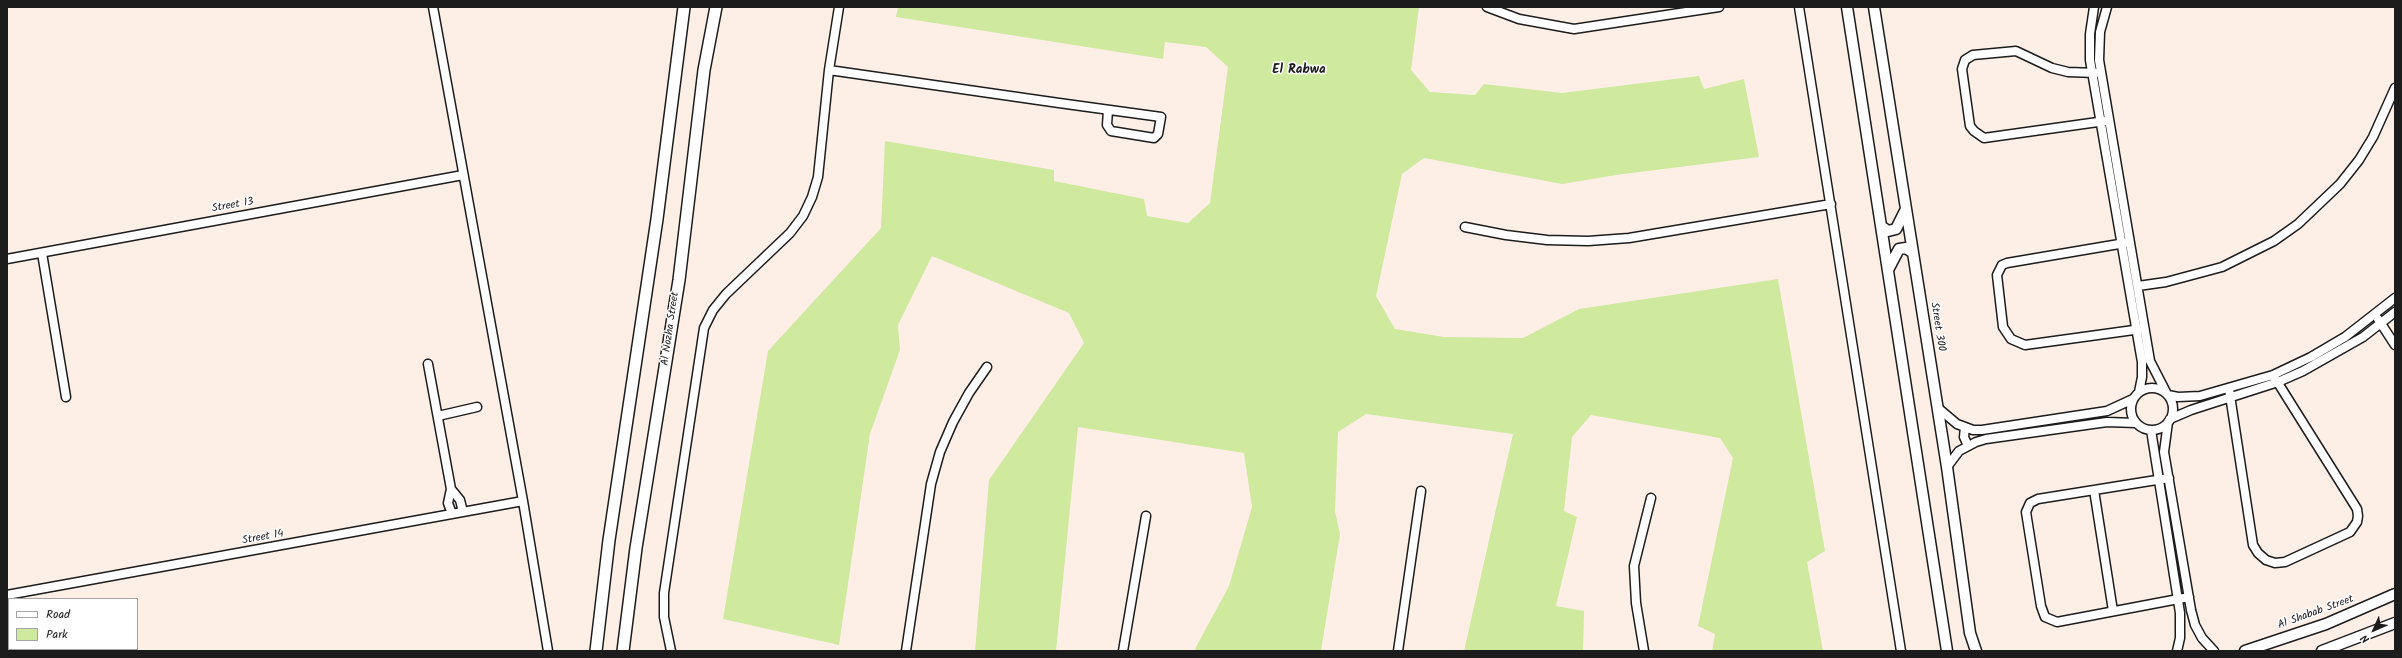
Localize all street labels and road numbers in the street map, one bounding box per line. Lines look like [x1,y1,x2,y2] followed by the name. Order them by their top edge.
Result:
[211,196,255,216] street label: Street 13
[659,291,683,367] street label: Al Nozha Street
[1927,301,1947,353] street label: Street 300
[241,528,285,548] street label: Street 14
[2276,593,2356,633] street label: Al Shabab Street

